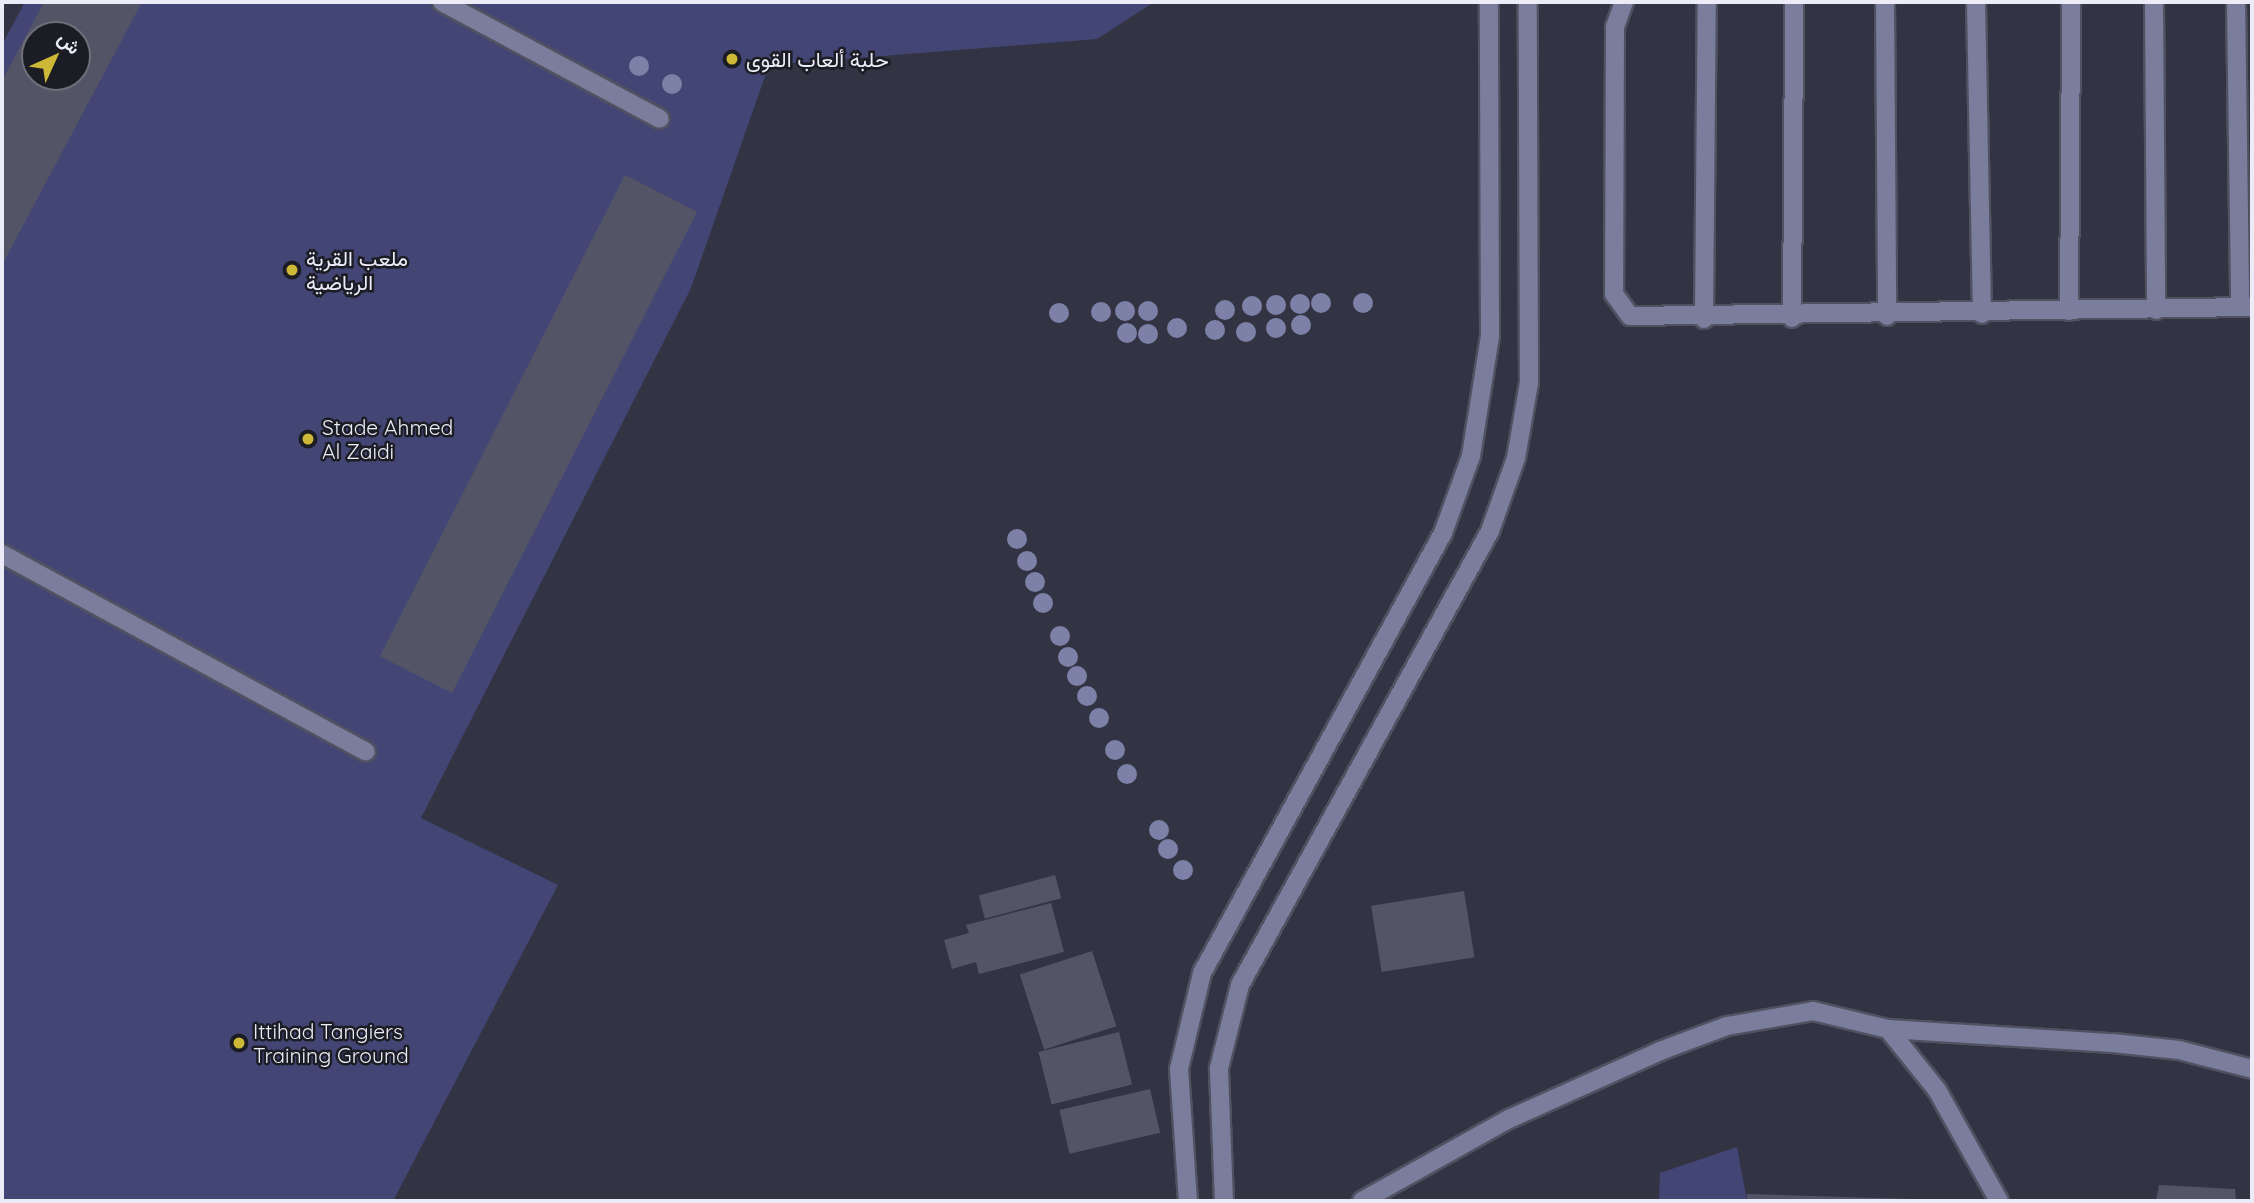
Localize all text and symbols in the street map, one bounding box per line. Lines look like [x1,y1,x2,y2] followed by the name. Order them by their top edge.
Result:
[21,21,91,91] north arrow
[53,26,86,59] text: ش
[746,46,889,72] place label: حلبة ألعاب القوى
[724,51,740,67] marker: حلبة ألعاب القوى
[306,245,408,295] place label: ملعب القرية الرياضية
[284,262,300,278] marker: ملعب القرية الرياضية
[322,414,453,464] place label: Stade Ahmed Al Zaidi
[300,431,316,447] marker: Stade Ahmed Al Zaidi
[253,1018,409,1068] place label: Ittihad Tangiers Training Ground
[231,1035,247,1051] marker: Ittihad Tangiers Training Ground

